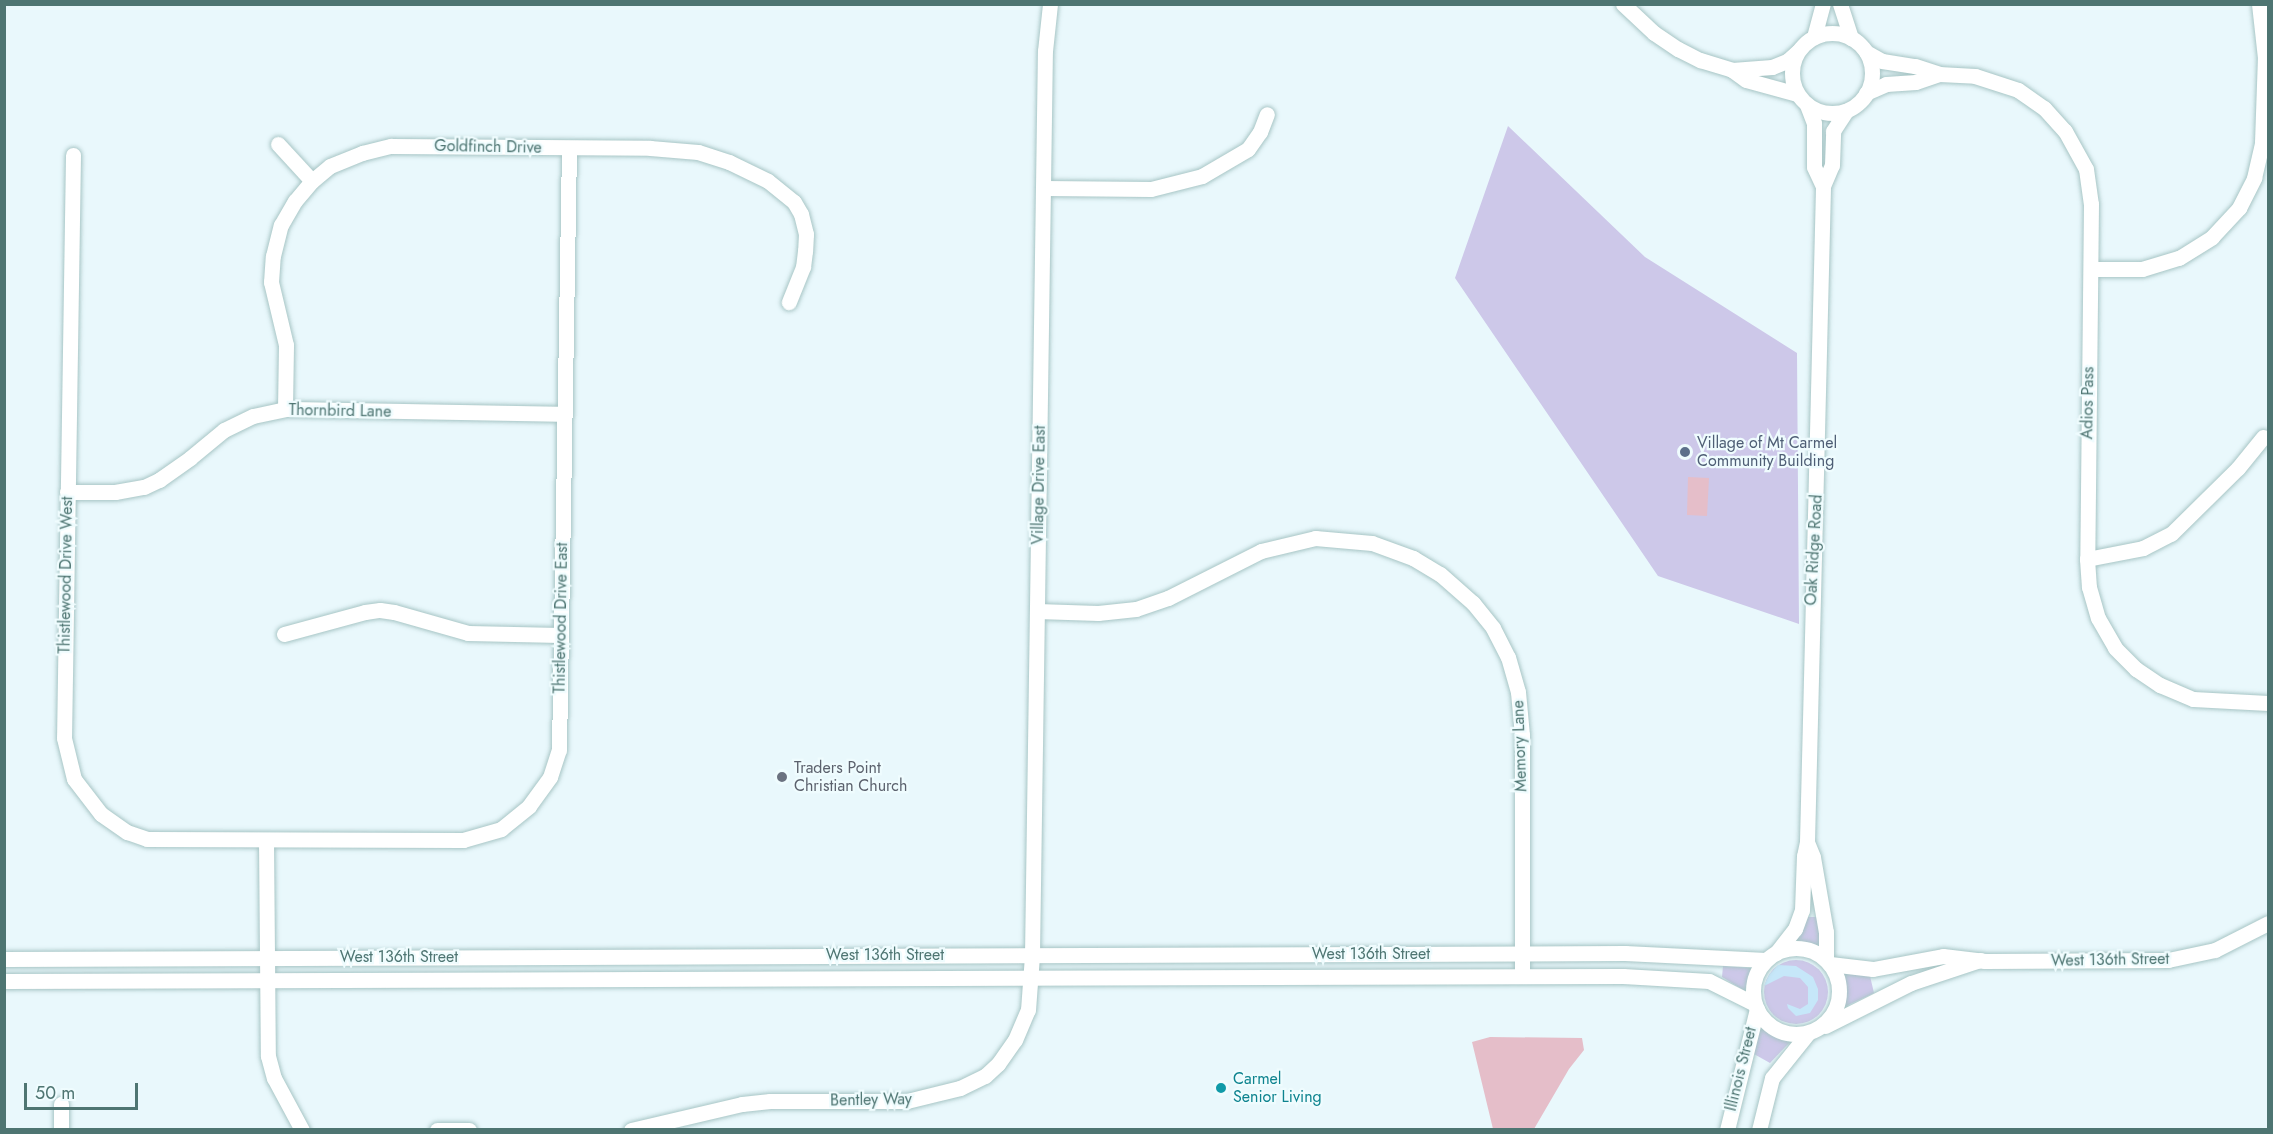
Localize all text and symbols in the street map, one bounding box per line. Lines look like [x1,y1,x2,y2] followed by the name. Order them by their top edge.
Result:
[434,136,542,158] street label: Goldfinch Drive
[2078,366,2098,440] street label: Adios Pass
[288,401,392,421] street label: Thornbird Lane
[1028,425,1050,545] street label: Village Drive East
[1697,433,1837,471] place label: Village of Mt Carmel Community Building
[1678,445,1692,459] marker: Village of Mt Carmel Community Building
[1802,494,1826,606] street label: Oak Ridge Road
[55,496,77,654] street label: Thistlewood Drive West
[550,542,572,694] street label: Thistlewood Drive East
[1509,700,1531,792] street label: Memory Lane
[794,758,907,796] place label: Traders Point Christian Church
[775,770,789,784] marker: Traders Point Christian Church
[1312,944,1430,964] street label: West 136th Street
[826,945,944,965] street label: West 136th Street
[340,947,458,967] street label: West 136th Street
[2051,949,2169,971] street label: West 136th Street
[1721,1025,1761,1113] street label: Illinois Street
[1233,1069,1322,1107] place label: Carmel Senior Living
[27,1071,141,1109] scale bar
[35,1080,75,1106] text: 50 m
[1214,1081,1228,1095] marker: Carmel Senior Living
[830,1090,912,1110] street label: Bentley Way

